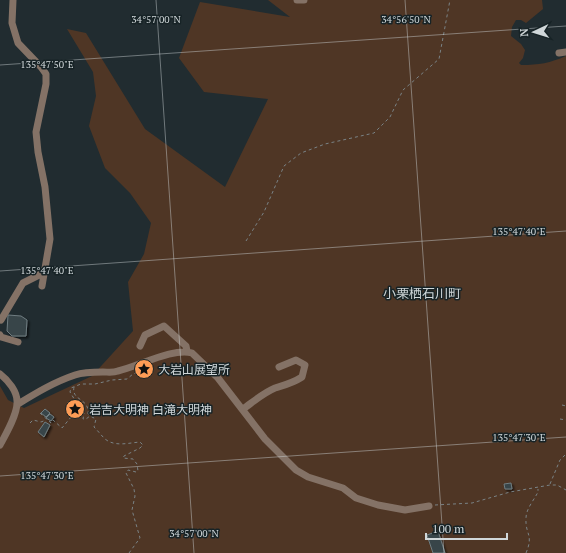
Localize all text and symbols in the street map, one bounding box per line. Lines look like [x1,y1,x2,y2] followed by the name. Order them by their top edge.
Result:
[514,12,554,52] north arrow
[131,13,181,26] text: 34°57'00"N
[381,13,431,26] text: 34°56'50"N
[517,27,531,37] text: N
[20,58,74,71] text: 135°47'50"E
[492,225,546,238] text: 135°47'40"E
[20,264,74,277] text: 135°47'40"E
[383,284,461,302] district label: 小栗栖石川町
[133,358,155,380] place icon: 大岩山展望所
[158,362,230,377] place label: 大岩山展望所
[64,398,86,420] place icon: 岩吉大明神 白滝大明神
[89,402,212,417] place label: 岩吉大明神 白滝大明神
[492,431,546,444] text: 135°47'30"E
[20,469,74,482] text: 135°47'30"E
[426,515,507,541] scale bar
[432,521,465,536] text: 100 m
[169,527,219,540] text: 34°57'00"N

